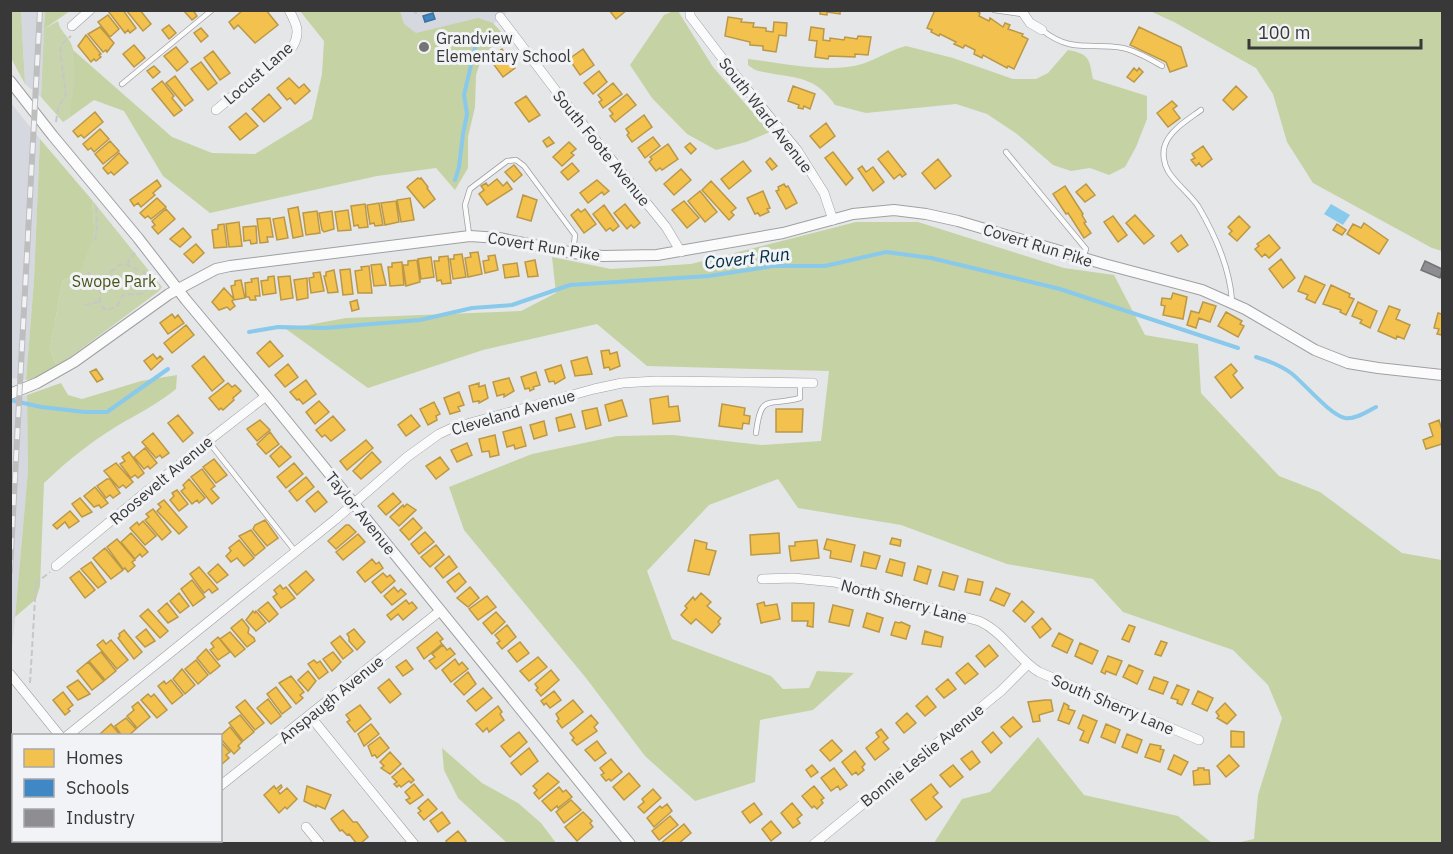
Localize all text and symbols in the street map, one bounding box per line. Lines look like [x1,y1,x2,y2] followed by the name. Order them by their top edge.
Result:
[1249,12,1422,50] scale bar
[1258,21,1310,44] text: 100 m
[436,28,571,66] place label: Grandview Elementary School
[219,37,297,109] street label: Locust Lane
[417,40,431,54] marker: Grandview Elementary School
[715,53,817,177] street label: South Ward Avenue
[549,86,655,210] street label: South Foote Avenue
[981,219,1095,271] street label: Covert Run Pike
[486,227,602,265] street label: Covert Run Pike
[703,242,791,274] water label: Covert Run
[72,271,157,291] park label: Swope Park
[449,385,577,439] street label: Cleveland Avenue
[106,431,217,529] street label: Roosevelt Avenue
[321,468,401,559] street label: Taylor Avenue
[839,575,970,628] street label: North Sherry Lane
[275,651,387,747] street label: Anspaugh Avenue
[1049,669,1177,739] street label: South Sherry Lane
[856,699,988,811] street label: Bonnie Leslie Avenue
[12,734,222,842] legend
[66,746,123,769] text: Homes
[66,776,130,799] text: Schools
[66,806,135,829] text: Industry

